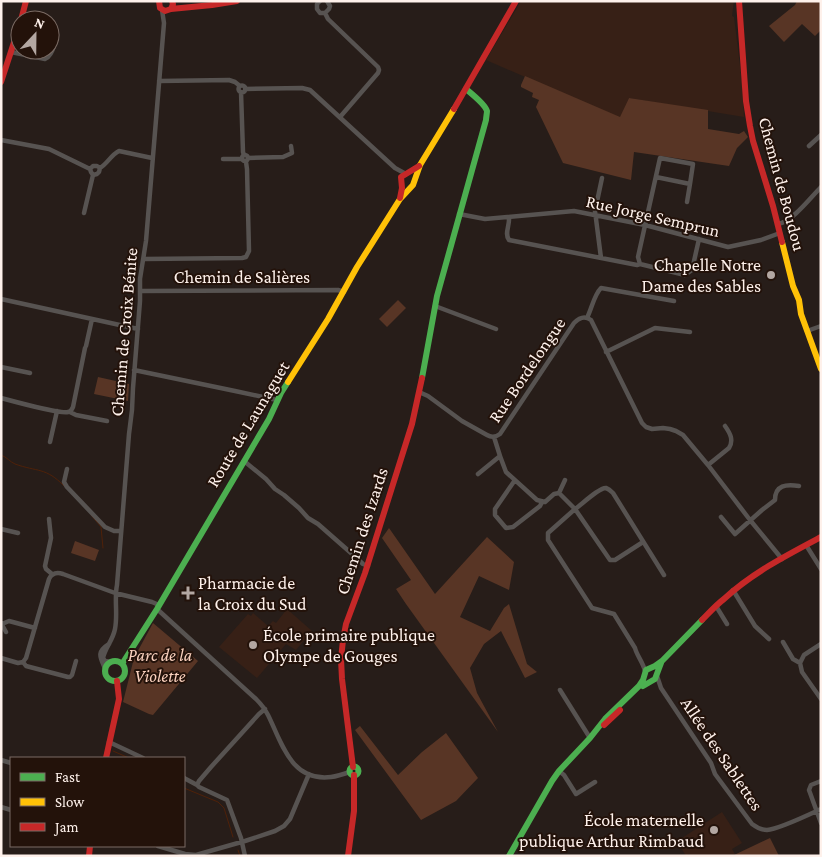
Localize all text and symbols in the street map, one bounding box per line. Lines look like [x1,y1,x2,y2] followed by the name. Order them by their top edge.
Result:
[10,10,60,60] north arrow
[32,14,48,32] text: N
[755,115,810,253] street label: Chemin de Boudou
[584,191,722,241] street label: Rue Jorge Semprun
[107,247,141,417] street label: Chemin de Croix Bénite
[641,255,761,296] place label: Chapelle Notre Dame des Sables
[174,267,310,287] street label: Chemin de Salières
[765,269,777,281] marker: Chapelle Notre Dame des Sables
[485,314,570,426] street label: Rue Bordelongue
[203,357,294,490] street label: Route de Launaguet
[332,465,392,597] street label: Chemin des Izards
[198,573,307,614] place label: Pharmacie de la Croix du Sud
[182,587,194,599] marker: Pharmacie de la Croix du Sud
[263,625,435,666] place label: École primaire publique Olympe de Gouges
[247,639,259,651] marker: École primaire publique Olympe de Gouges
[128,645,193,686] park label: Parc de la Violette
[677,694,767,814] street label: Allée des Sablettes
[10,757,185,847] legend
[55,769,81,785] text: Fast
[55,794,85,810] text: Slow
[519,810,705,851] place label: École maternelle publique Arthur Rimbaud
[53,819,78,836] text: Jam
[708,824,720,836] marker: École maternelle publique Arthur Rimbaud

